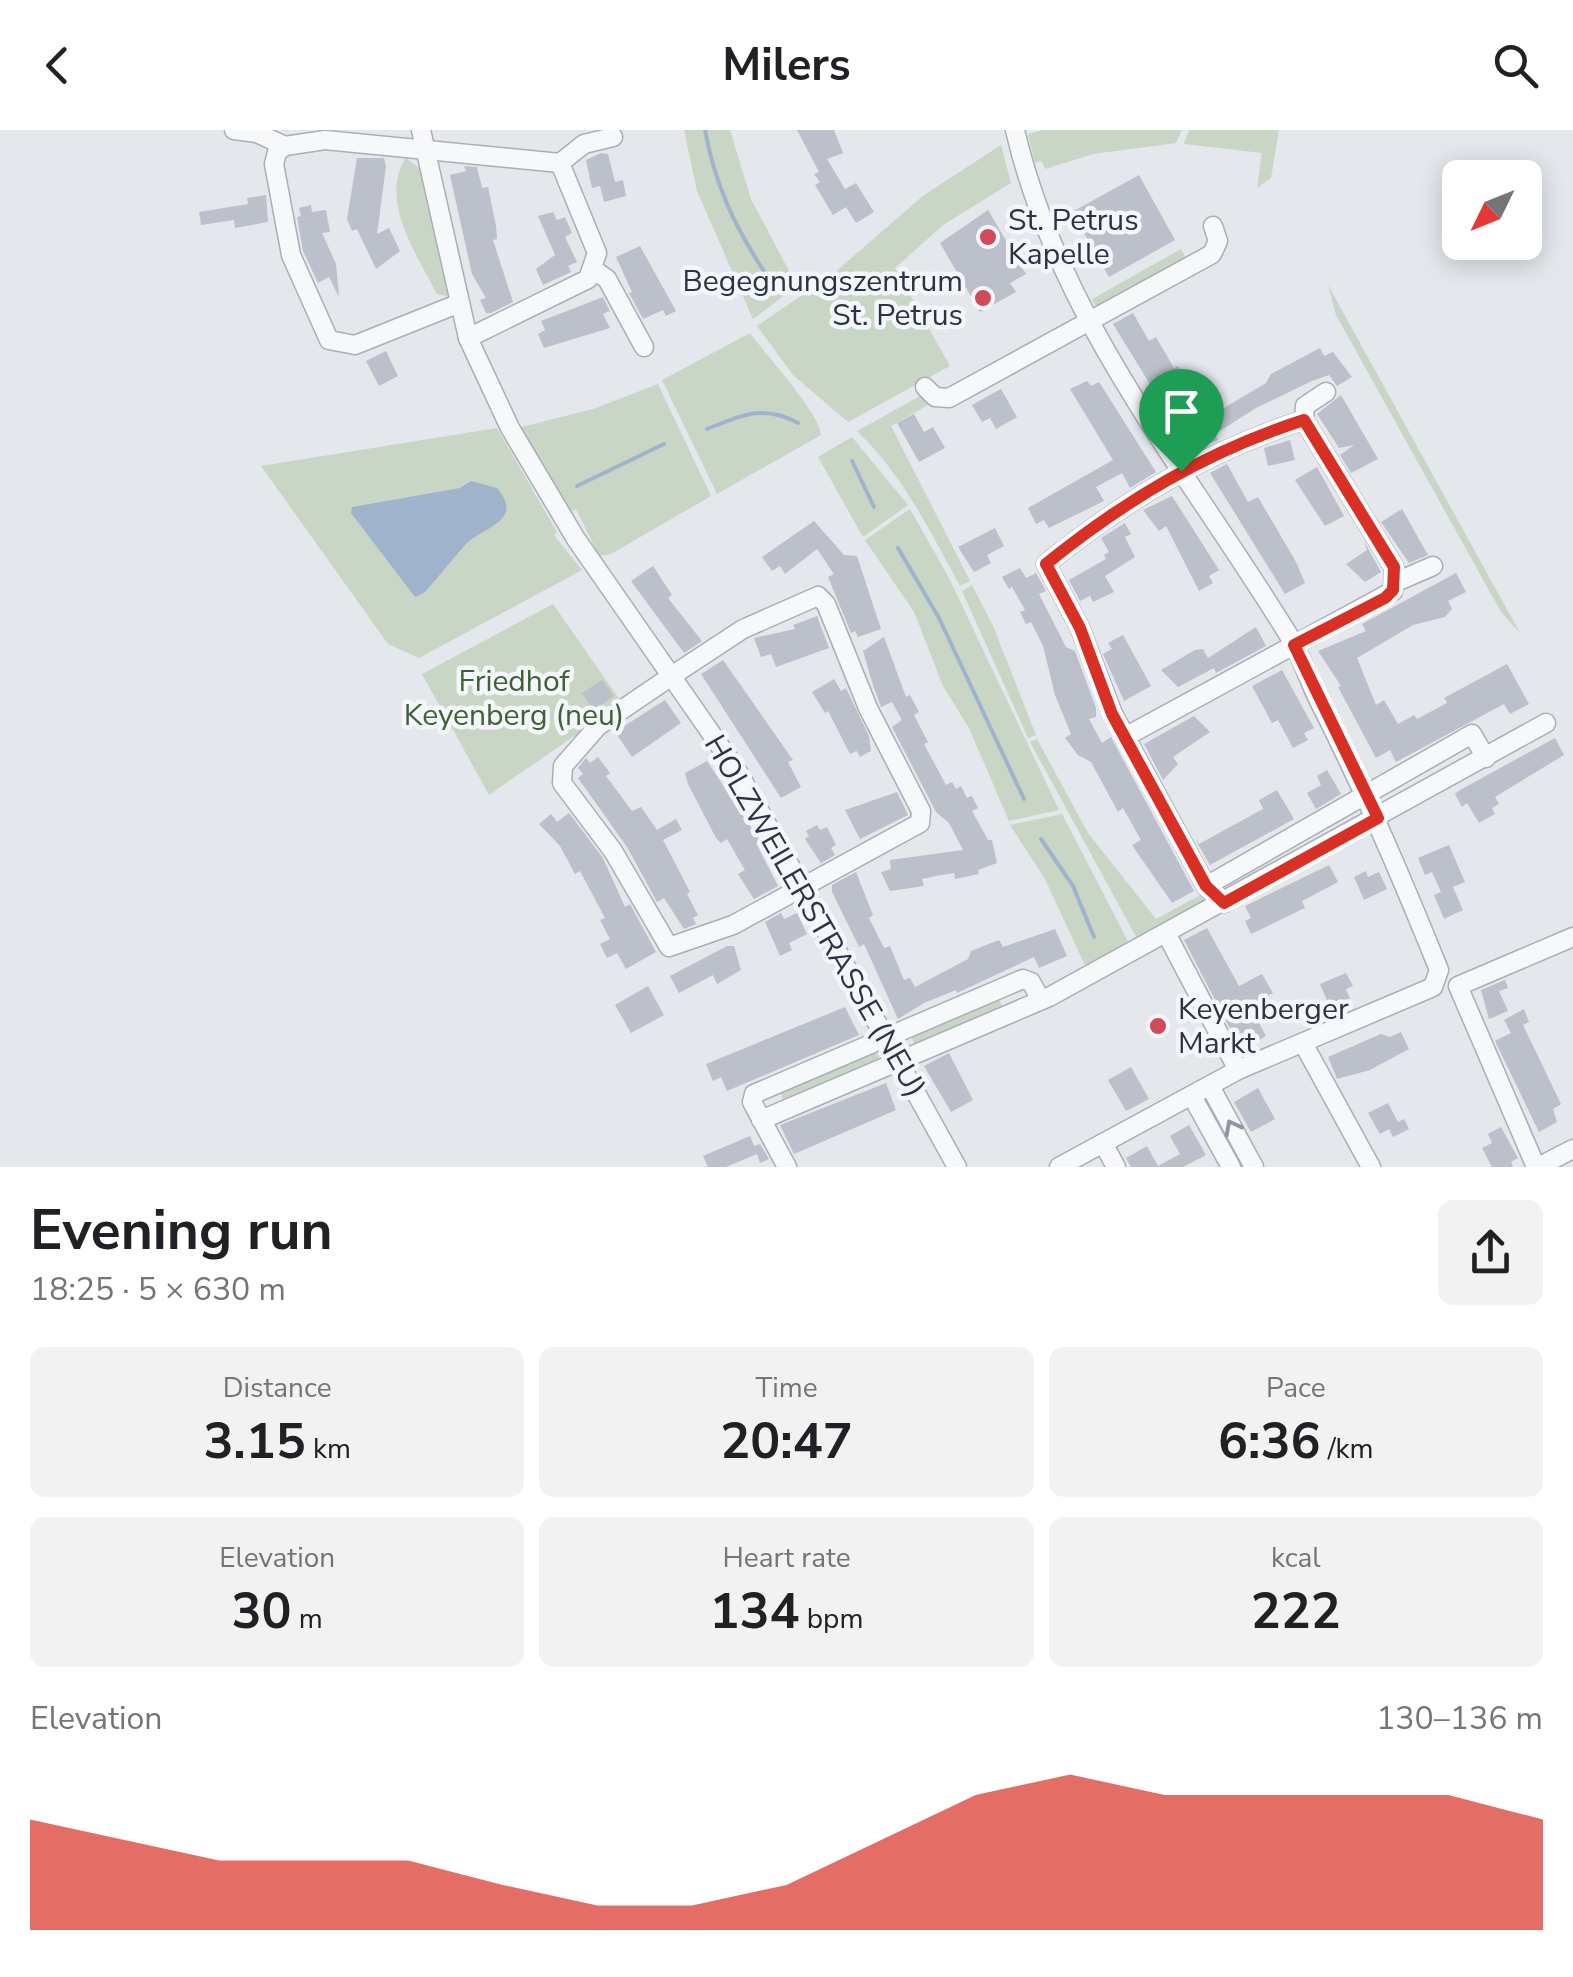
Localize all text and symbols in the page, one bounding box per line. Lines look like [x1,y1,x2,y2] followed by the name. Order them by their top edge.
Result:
[722,35,851,96] text: Milers
[30,38,85,93] icon: back
[1488,38,1543,93] icon: search
[1442,160,1542,260] north arrow
[1442,160,1542,260] map controls
[1008,200,1139,275] place label: St. Petrus Kapelle
[977,226,999,248] marker: St. Petrus Kapelle
[683,261,963,336] place label: Begegnungszentrum St. Petrus
[972,287,994,309] marker: Begegnungszentrum St. Petrus
[1139,369,1224,472] pin
[1154,384,1209,439] icon: arrive
[404,661,624,736] park label: Friedhof Keyenberg (neu)
[694,727,936,1105] street label: HOLZWEILERSTRASSE (NEU)
[1178,989,1349,1064] place label: Keyenberger Markt
[1147,1015,1169,1037] marker: Keyenberger Markt
[1225,1120,1245,1138] one-way arrow
[30,1193,333,1268] text: Evening run
[1438,1200,1543,1305] button: share
[30,1268,286,1311] text: 18:25 · 5 × 630 m
[223,1369,332,1407] text: Distance
[755,1369,818,1407] text: Time
[1266,1369,1326,1407] text: Pace
[203,1407,306,1476] text: 3.15
[720,1407,853,1476] text: 20:47
[1218,1407,1321,1476] text: 6:36
[306,1430,351,1468] text: km
[1321,1430,1374,1468] text: /km
[219,1539,335,1577] text: Elevation
[722,1539,851,1577] text: Heart rate
[1271,1539,1321,1577] text: kcal
[232,1577,292,1646] text: 30
[710,1577,800,1646] text: 134
[1251,1577,1341,1646] text: 222
[292,1600,323,1638] text: m
[800,1600,863,1638] text: bpm
[30,1697,163,1740] text: Elevation
[1376,1697,1543,1740] text: 130–136 m

